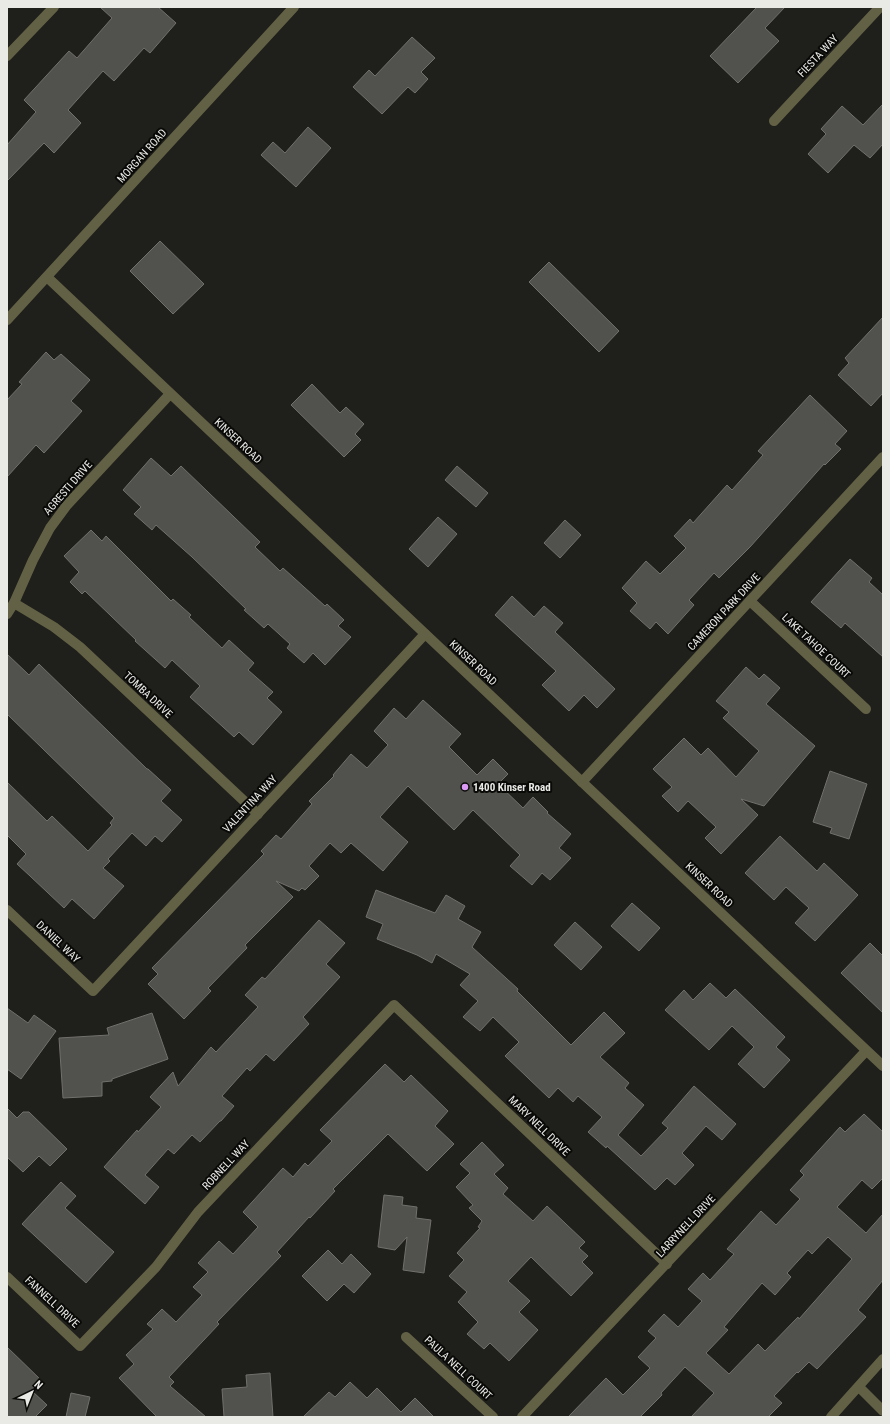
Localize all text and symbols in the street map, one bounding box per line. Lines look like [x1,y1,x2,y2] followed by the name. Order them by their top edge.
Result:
[795,32,841,80] street label: FIESTA WAY
[114,126,170,186] street label: MORGAN ROAD
[212,416,264,466] street label: KINSER ROAD
[41,458,95,518] street label: AGRESTI DRIVE
[685,570,763,653] street label: CAMERON PARK DRIVE
[779,611,853,681] street label: LAKE TAHOE COURT
[447,638,499,688] street label: KINSER ROAD
[121,669,175,721] street label: TOMBA DRIVE
[220,773,280,835] street label: VALENTINA WAY
[473,781,551,794] place label: 1400 Kinser Road
[460,782,470,792] marker: 1400 Kinser Road
[683,860,735,910] street label: KINSER ROAD
[33,918,83,966] street label: DANIEL WAY
[506,1093,573,1159] street label: MARY NELL DRIVE
[200,1137,253,1193] street label: ROBNELL WAY
[654,1192,719,1260] street label: LARRYNELL DRIVE
[22,1274,82,1331] street label: FANNELL DRIVE
[422,1333,495,1403] street label: PAULA NELL COURT
[12,1372,52,1412] north arrow
[32,1378,46,1392] text: N

